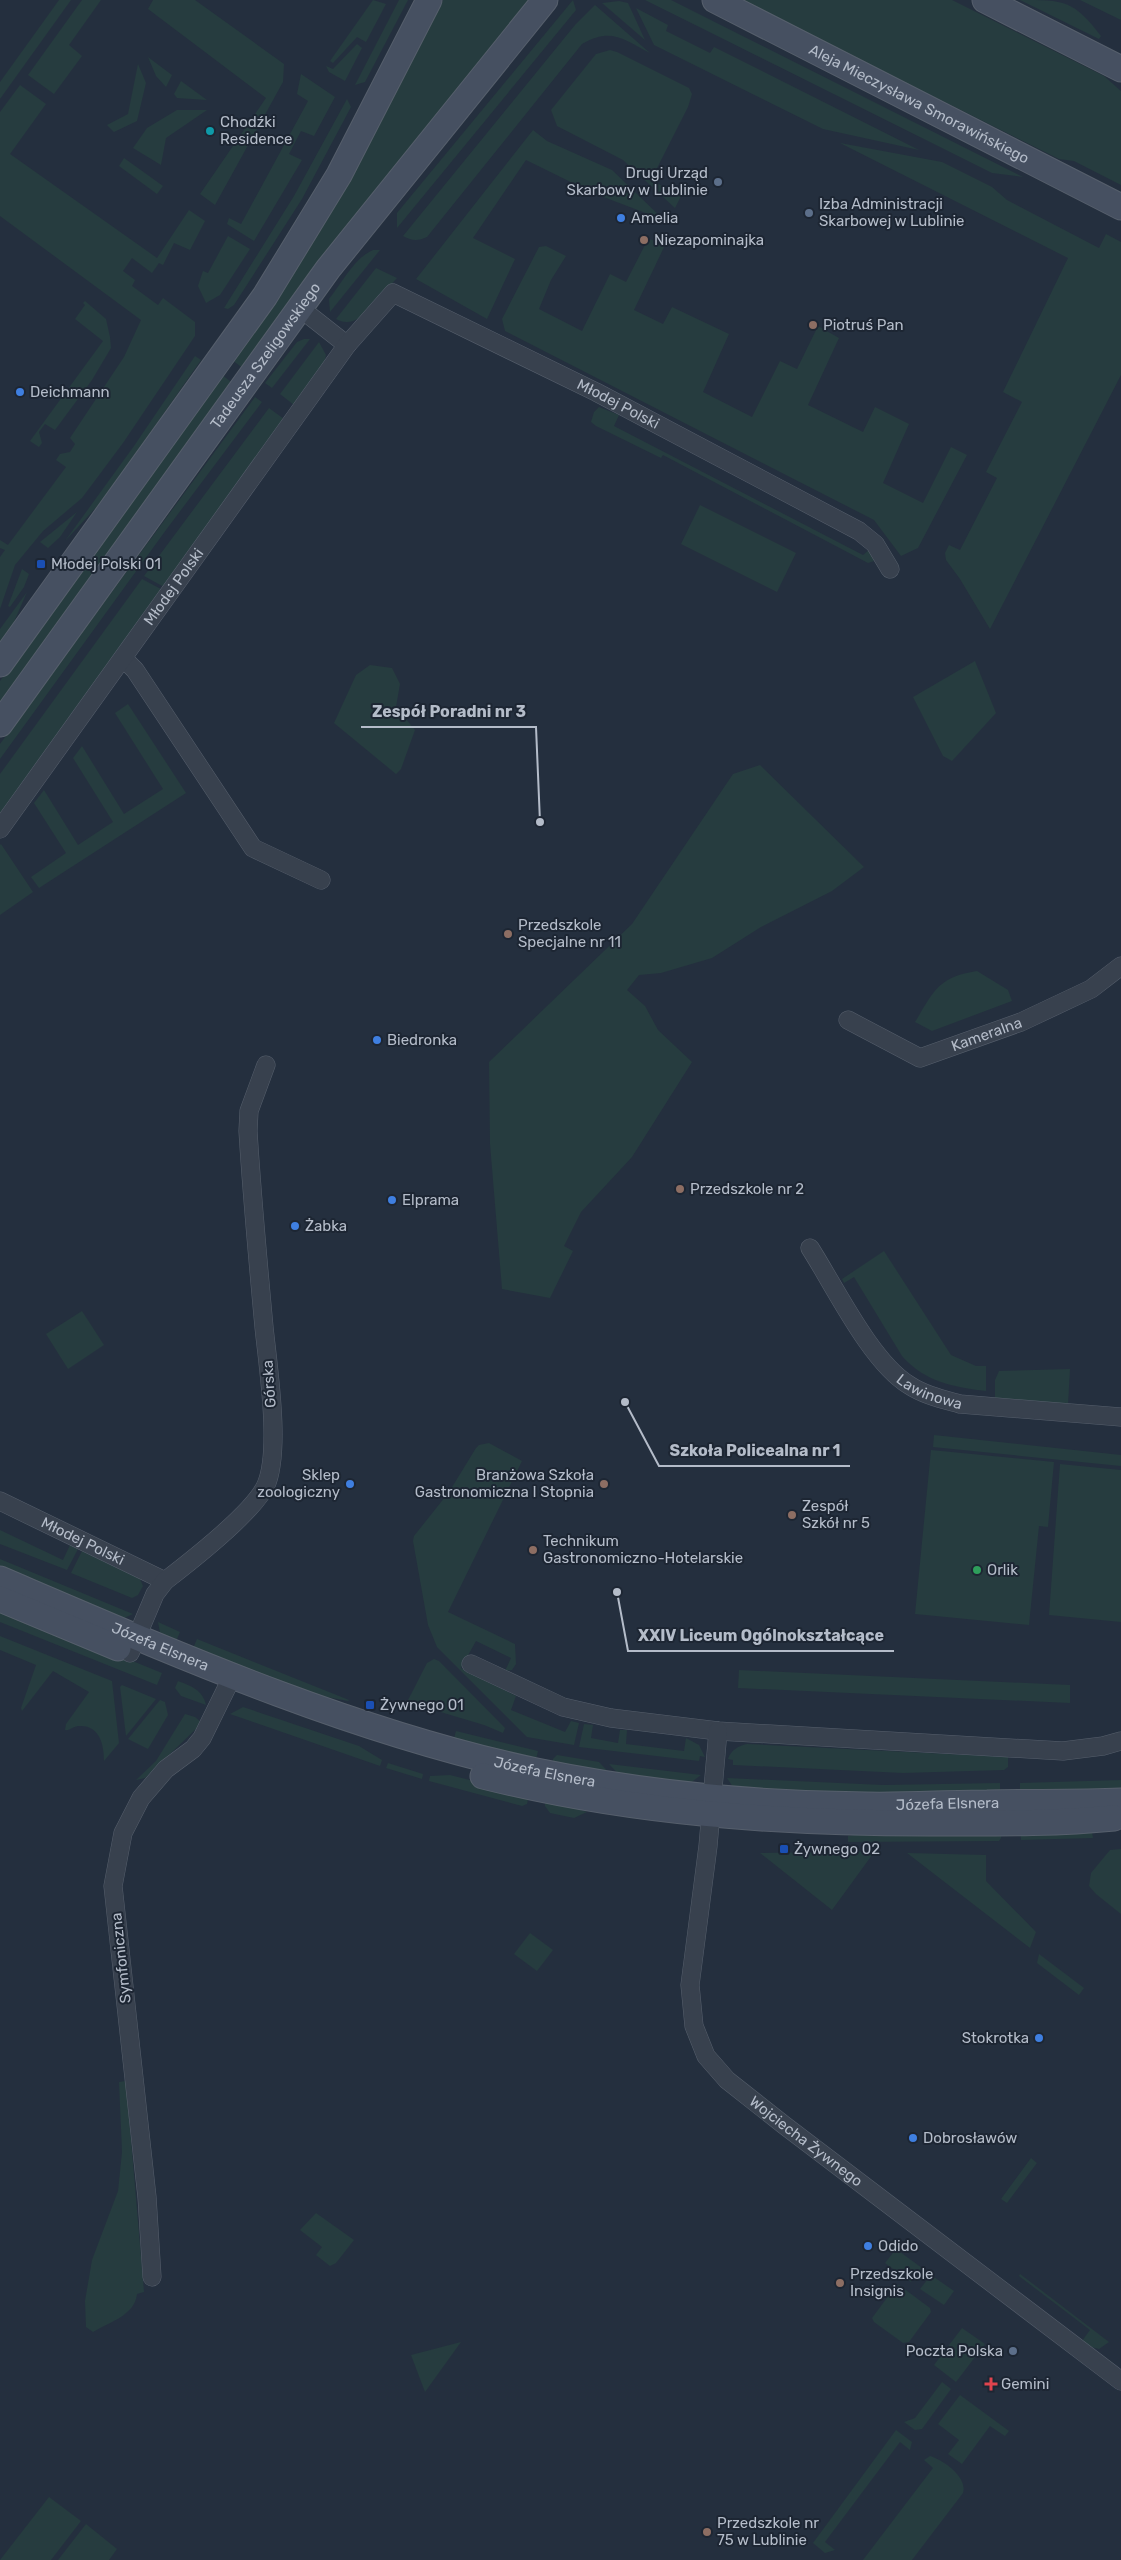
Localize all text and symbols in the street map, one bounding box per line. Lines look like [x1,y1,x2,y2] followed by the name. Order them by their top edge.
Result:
[806,40,1032,168] street label: Aleja Mieczysława Smorawińskiego
[220,113,293,148] place label: Chodźki Residence
[204,125,216,137] marker: Chodźki Residence
[567,164,708,199] place label: Drugi Urząd Skarbowy w Lublinie
[712,176,724,188] marker: Drugi Urząd Skarbowy w Lublinie
[819,195,965,230] place label: Izba Administracji Skarbowej w Lublinie
[803,207,815,219] marker: Izba Administracji Skarbowej w Lublinie
[631,209,678,227] place label: Amelia
[615,212,627,224] marker: Amelia
[654,231,764,249] place label: Niezapominajka
[638,234,650,246] marker: Niezapominajka
[207,279,324,432] street label: Tadeusza Szeligowskiego
[823,316,904,334] place label: Piotruś Pan
[807,319,819,331] marker: Piotruś Pan
[574,375,662,433] street label: Młodej Polski
[30,383,110,401] place label: Deichmann
[14,386,26,398] marker: Deichmann
[140,545,207,629] street label: Młodej Polski
[51,555,161,573] place label: Młodej Polski 01
[35,558,47,570] marker: Młodej Polski 01
[361,696,536,727] callout: Zespół Poradni nr 3
[372,702,526,721] text: Zespół Poradni nr 3
[518,916,621,951] place label: Przedszkole Specjalne nr 11
[502,928,514,940] marker: Przedszkole Specjalne nr 11
[949,1013,1024,1055] street label: Kameralna
[387,1031,457,1049] place label: Biedronka
[371,1034,383,1046] marker: Biedronka
[690,1180,804,1198] place label: Przedszkole nr 2
[674,1183,686,1195] marker: Przedszkole nr 2
[402,1191,459,1209] place label: Elprama
[386,1194,398,1206] marker: Elprama
[305,1217,347,1235] place label: Żabka
[289,1220,301,1232] marker: Żabka
[258,1359,280,1409] street label: Górska
[893,1370,964,1413] street label: Lawinowa
[659,1435,850,1466] callout: Szkoła Policealna nr 1
[670,1441,840,1460] text: Szkoła Policealna nr 1
[257,1466,340,1501] place label: Sklep zoologiczny
[415,1466,594,1501] place label: Branżowa Szkoła Gastronomiczna I Stopnia
[344,1478,356,1490] marker: Sklep zoologiczny
[598,1478,610,1490] marker: Branżowa Szkoła Gastronomiczna I Stopnia
[802,1497,870,1532] place label: Zespół Szkół nr 5
[786,1509,798,1521] marker: Zespół Szkół nr 5
[38,1513,127,1569] street label: Młodej Polski
[543,1532,743,1567] place label: Technikum Gastronomiczno-Hotelarskie
[527,1544,539,1556] marker: Technikum Gastronomiczno-Hotelarskie
[987,1561,1018,1579] place label: Orlik
[971,1564,983,1576] marker: Orlik
[109,1619,211,1675] street label: Józefa Elsnera
[628,1620,894,1651] callout: XXIV Liceum Ogólnokształcące
[638,1626,884,1645] text: XXIV Liceum Ogólnokształcące
[380,1696,464,1714] place label: Żywnego 01
[364,1699,376,1711] marker: Żywnego 01
[492,1753,597,1791] street label: Józefa Elsnera
[896,1794,999,1814] street label: Józefa Elsnera
[794,1840,880,1858] place label: Żywnego 02
[778,1843,790,1855] marker: Żywnego 02
[107,1912,135,2004] street label: Symfoniczna
[962,2029,1029,2047] place label: Stokrotka
[1033,2032,1045,2044] marker: Stokrotka
[746,2092,866,2190] street label: Wojciecha Żywnego
[923,2129,1017,2147] place label: Dobrosławów
[907,2132,919,2144] marker: Dobrosławów
[878,2237,918,2255] place label: Odido
[862,2240,874,2252] marker: Odido
[850,2265,934,2300] place label: Przedszkole Insignis
[834,2277,846,2289] marker: Przedszkole Insignis
[906,2342,1003,2360] place label: Poczta Polska
[1007,2345,1019,2357] marker: Poczta Polska
[1001,2375,1049,2393] place label: Gemini
[985,2378,997,2390] marker: Gemini
[717,2514,819,2549] place label: Przedszkole nr 75 w Lublinie
[701,2526,713,2538] marker: Przedszkole nr 75 w Lublinie

